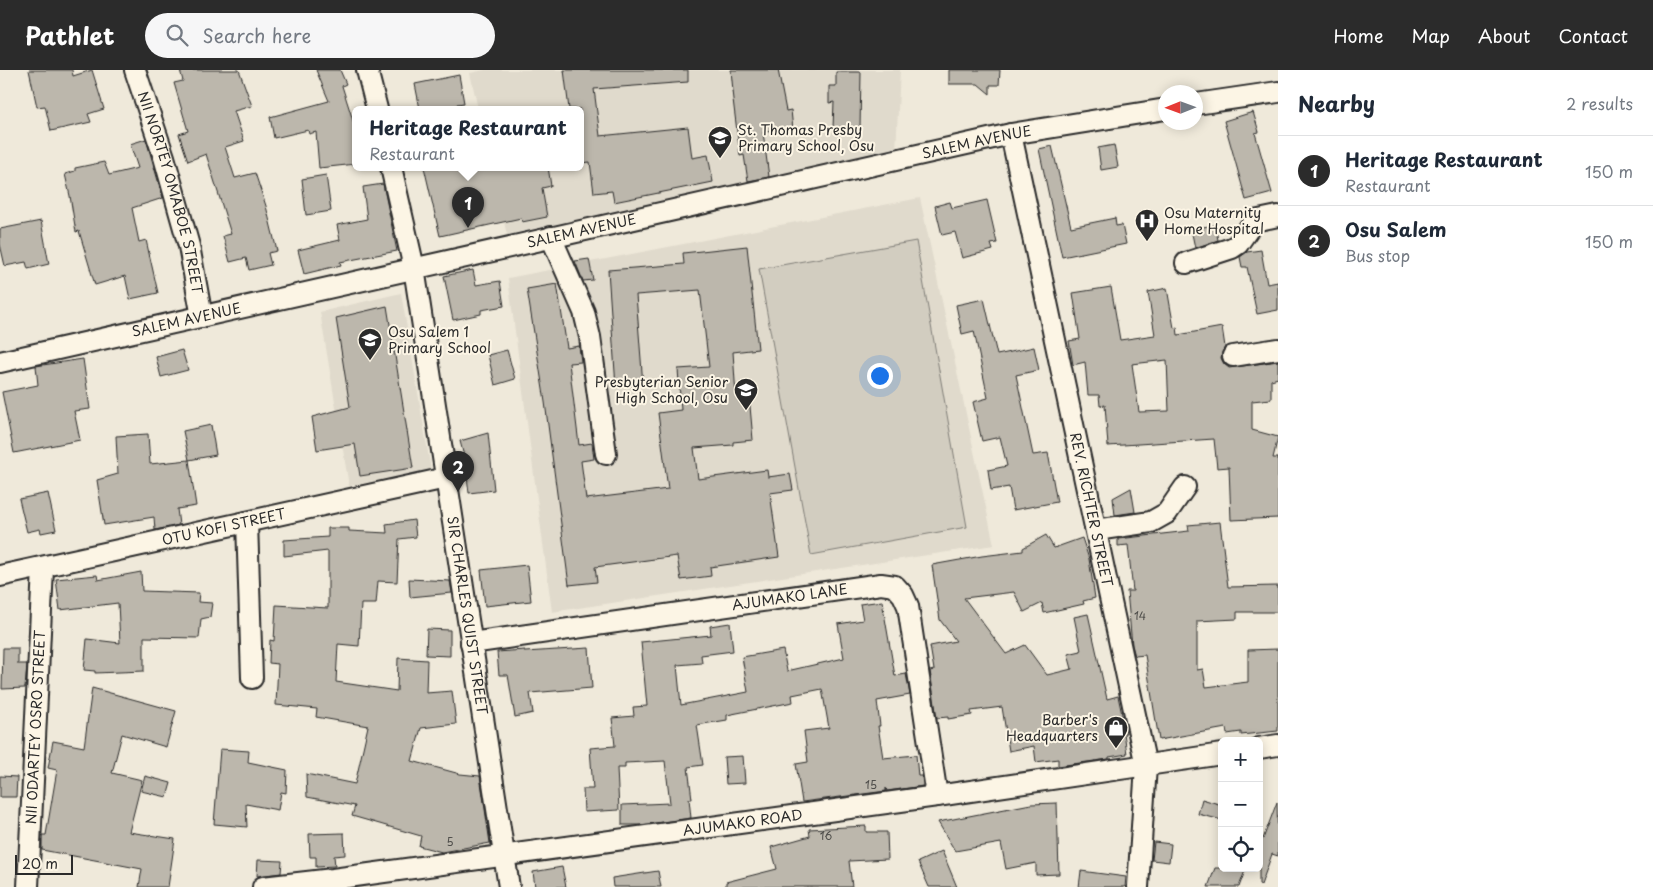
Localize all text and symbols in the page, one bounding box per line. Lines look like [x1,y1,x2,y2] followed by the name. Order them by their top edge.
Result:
[145,13,495,58] search box
[25,17,115,53] text: Pathlet
[163,21,191,49] icon: search
[203,21,311,49] text: Search here
[1333,22,1383,49] text: Home
[1411,22,1450,49] text: Map
[1478,22,1530,49] text: About
[1558,22,1628,49] text: Contact
[1158,85,1203,130] north arrow
[1298,87,1375,119] text: Nearby
[133,89,209,296] street label: NII NORTEY OMABOE STREET
[1566,91,1633,115] text: 2 results
[352,106,584,171] popup
[369,113,567,141] text: Heritage Restaurant
[738,119,874,156] place label: St. Thomas Presby Primary School, Osu
[920,120,1033,164] street label: SALEM AVENUE
[707,125,733,159] school or university icon: St. Thomas Presby Primary School, Osu
[369,141,455,165] text: Restaurant
[1345,145,1543,173] text: Heritage Restaurant
[1310,159,1318,183] text: 1
[1585,159,1633,183] text: 150 m
[1345,173,1431,197] text: Restaurant
[452,187,484,228] pin: 1
[1164,202,1264,239] place label: Osu Maternity Home Hospital
[525,208,638,253] street label: SALEM AVENUE
[1134,208,1160,242] hospital icon: Osu Maternity Home Hospital
[1345,215,1446,243] text: Osu Salem
[1308,229,1320,253] text: 2
[1585,229,1633,253] text: 150 m
[1345,243,1410,267] text: Bus stop
[130,297,243,342] street label: SALEM AVENUE
[388,321,491,358] place label: Osu Salem 1 Primary School
[357,327,383,361] school or university icon: Osu Salem 1 Primary School
[867,363,893,389] your location
[595,371,729,408] place label: Presbyterian Senior High School, Osu
[733,377,759,411] school or university icon: Presbyterian Senior High School, Osu
[1065,430,1118,589] street label: REV. RICHTER STREET
[442,451,474,492] pin: 2
[160,502,288,550] street label: OTU KOFI STREET
[442,515,493,716] street label: SIR CHARLES QUIST STREET
[730,578,849,615] street label: AJUMAKO LANE
[1134,607,1146,624] house number: 14
[20,629,50,825] street label: NII ODARTEY OSRO STREET
[1006,709,1098,746] place label: Barber's Headquarters
[1103,715,1129,749] shop icon: Barber's Headquarters
[1218,737,1263,872] map controls
[1218,737,1263,782] button: +
[865,776,877,793] house number: 15
[1218,782,1263,827] button: −
[681,804,804,841] street label: AJUMAKO ROAD
[820,827,833,844] house number: 16
[1218,827,1263,872] button: locate
[446,833,454,850] house number: 5
[15,852,72,875] scale bar
[22,853,58,874] text: 20 m

